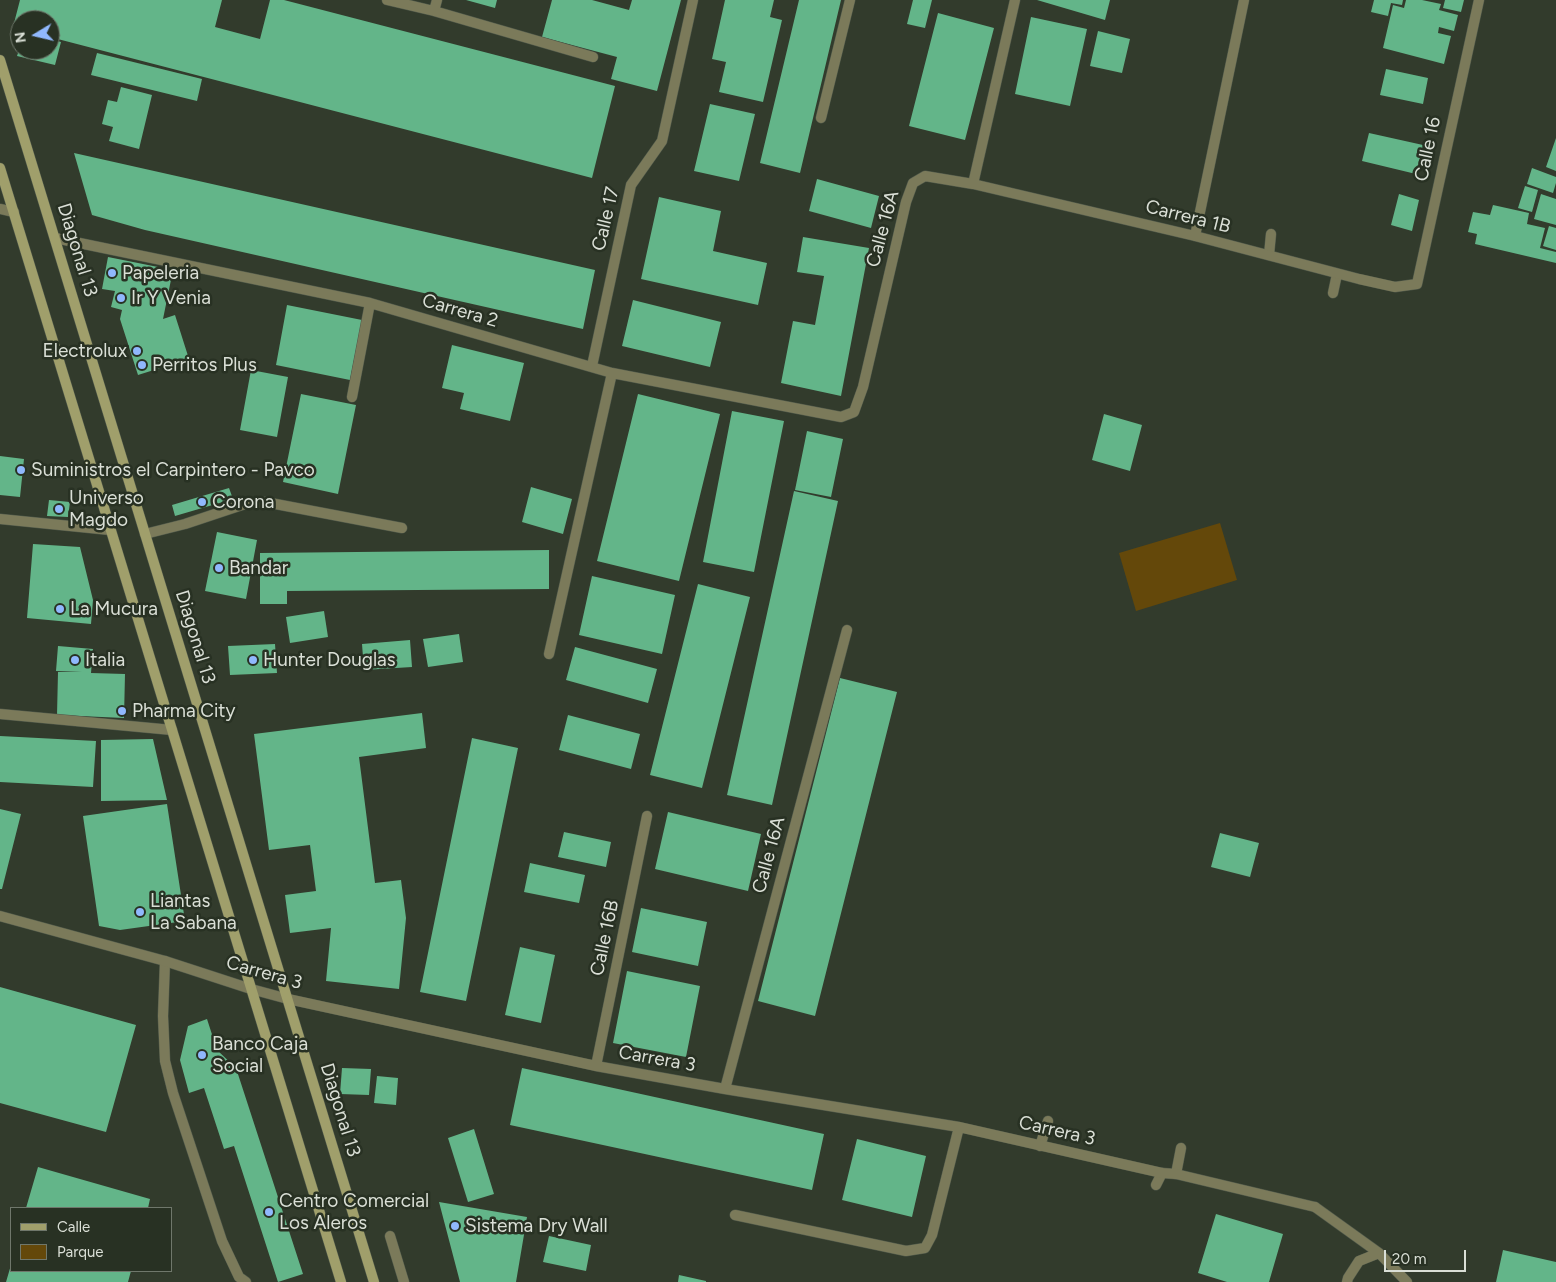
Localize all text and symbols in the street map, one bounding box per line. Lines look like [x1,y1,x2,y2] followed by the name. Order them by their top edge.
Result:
[10,10,60,60] north arrow
[11,31,30,44] text: N
[1410,115,1446,183] street label: Calle 16
[588,185,624,253] street label: Calle 17
[862,188,904,270] street label: Calle 16A
[1143,195,1233,239] street label: Carrera 1B
[52,200,102,300] street label: Diagonal 13
[122,262,199,284] place label: Papeleria
[106,267,118,279] marker: Papeleria
[131,287,211,309] place label: Ir Y Venia
[419,289,501,333] street label: Carrera 2
[115,292,127,304] marker: Ir Y Venia
[42,340,127,362] place label: Electrolux
[131,345,143,357] marker: Electrolux
[152,354,257,376] place label: Perritos Plus
[136,359,148,371] marker: Perritos Plus
[31,459,315,481] place label: Suministros el Carpintero - Pavco
[15,464,27,476] marker: Suministros el Carpintero - Pavco
[69,487,144,531] place label: Universo Magdo
[212,491,274,513] place label: Corona
[196,496,208,508] marker: Corona
[53,503,65,515] marker: Universo Magdo
[229,557,288,579] place label: Bandar
[213,562,225,574] marker: Bandar
[170,587,220,687] street label: Diagonal 13
[70,598,158,620] place label: La Mucura
[54,603,66,615] marker: La Mucura
[85,649,125,671] place label: Italia
[263,649,396,671] place label: Hunter Douglas
[69,654,81,666] marker: Italia
[247,654,259,666] marker: Hunter Douglas
[132,700,236,722] place label: Pharma City
[116,705,128,717] marker: Pharma City
[748,814,790,896] street label: Calle 16A
[150,890,237,934] place label: Liantas La Sabana
[586,898,624,978] street label: Calle 16B
[134,906,146,918] marker: Liantas La Sabana
[223,951,305,995] street label: Carrera 3
[212,1033,308,1077] place label: Banco Caja Social
[617,1041,697,1077] street label: Carrera 3
[196,1049,208,1061] marker: Banco Caja Social
[315,1060,365,1160] street label: Diagonal 13
[1017,1111,1097,1151] street label: Carrera 3
[279,1190,429,1234] place label: Centro Comercial Los Aleros
[263,1206,275,1218] marker: Centro Comercial Los Aleros
[10,1207,172,1272] legend
[465,1215,608,1237] place label: Sistema Dry Wall
[57,1218,90,1236] text: Calle
[449,1220,461,1232] marker: Sistema Dry Wall
[1386,1240,1468,1272] scale bar
[57,1243,104,1261] text: Parque
[1392,1250,1426,1268] text: 20 m

